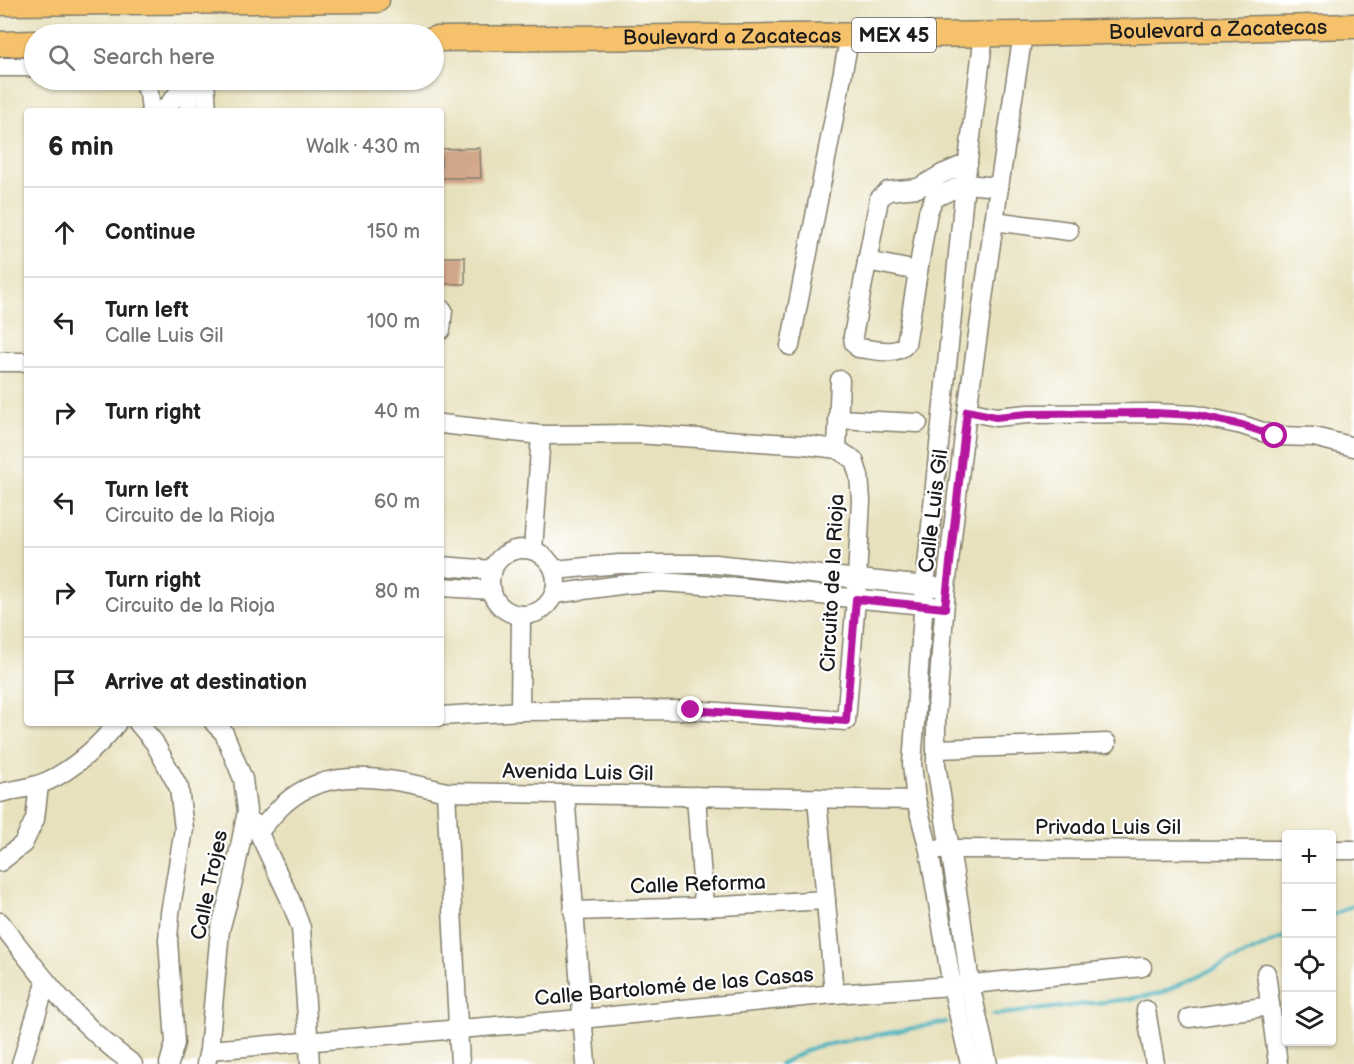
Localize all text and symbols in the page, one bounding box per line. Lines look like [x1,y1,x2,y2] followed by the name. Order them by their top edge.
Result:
[1108,15,1327,45] street label: Boulevard a Zacatecas
[852,18,936,52] road number: MEX 45
[24,24,444,90] search box
[623,24,841,50] street label: Boulevard a Zacatecas
[45,41,78,74] icon: search
[93,44,215,71] text: Search here
[48,132,114,163] text: 6 min
[306,135,420,159] text: Walk · 430 m
[48,216,81,249] icon: ahead
[105,219,195,246] text: Continue
[367,220,420,244] text: 150 m
[105,297,189,324] text: Turn left
[48,306,81,339] icon: left
[367,310,420,334] text: 100 m
[105,324,223,348] text: Calle Luis Gil
[48,396,81,429] icon: right
[105,399,201,426] text: Turn right
[374,400,420,424] text: 40 m
[1261,422,1287,448] route start
[914,448,953,574] street label: Calle Luis Gil
[105,477,189,504] text: Turn left
[48,486,81,519] icon: left
[374,490,420,514] text: 60 m
[815,493,850,673] street label: Circuito de la Rioja
[105,504,275,528] text: Circuito de la Rioja
[105,567,201,594] text: Turn right
[48,576,81,609] icon: right
[375,580,420,604] text: 80 m
[105,594,275,618] text: Circuito de la Rioja
[48,666,81,699] icon: arrive
[105,669,307,696] text: Arrive at destination
[677,696,703,722] route end
[502,759,654,786] street label: Avenida Luis Gil
[1035,815,1181,840] street label: Privada Luis Gil
[186,828,233,942] street label: Calle Trojes
[1282,830,1336,1046] map controls
[1282,830,1336,884] button: +
[630,870,766,899] street label: Calle Reforma
[1282,884,1336,938] button: −
[1282,938,1336,992] button: locate
[533,962,815,1011] street label: Calle Bartolomé de las Casas
[1282,992,1336,1046] button: layers

